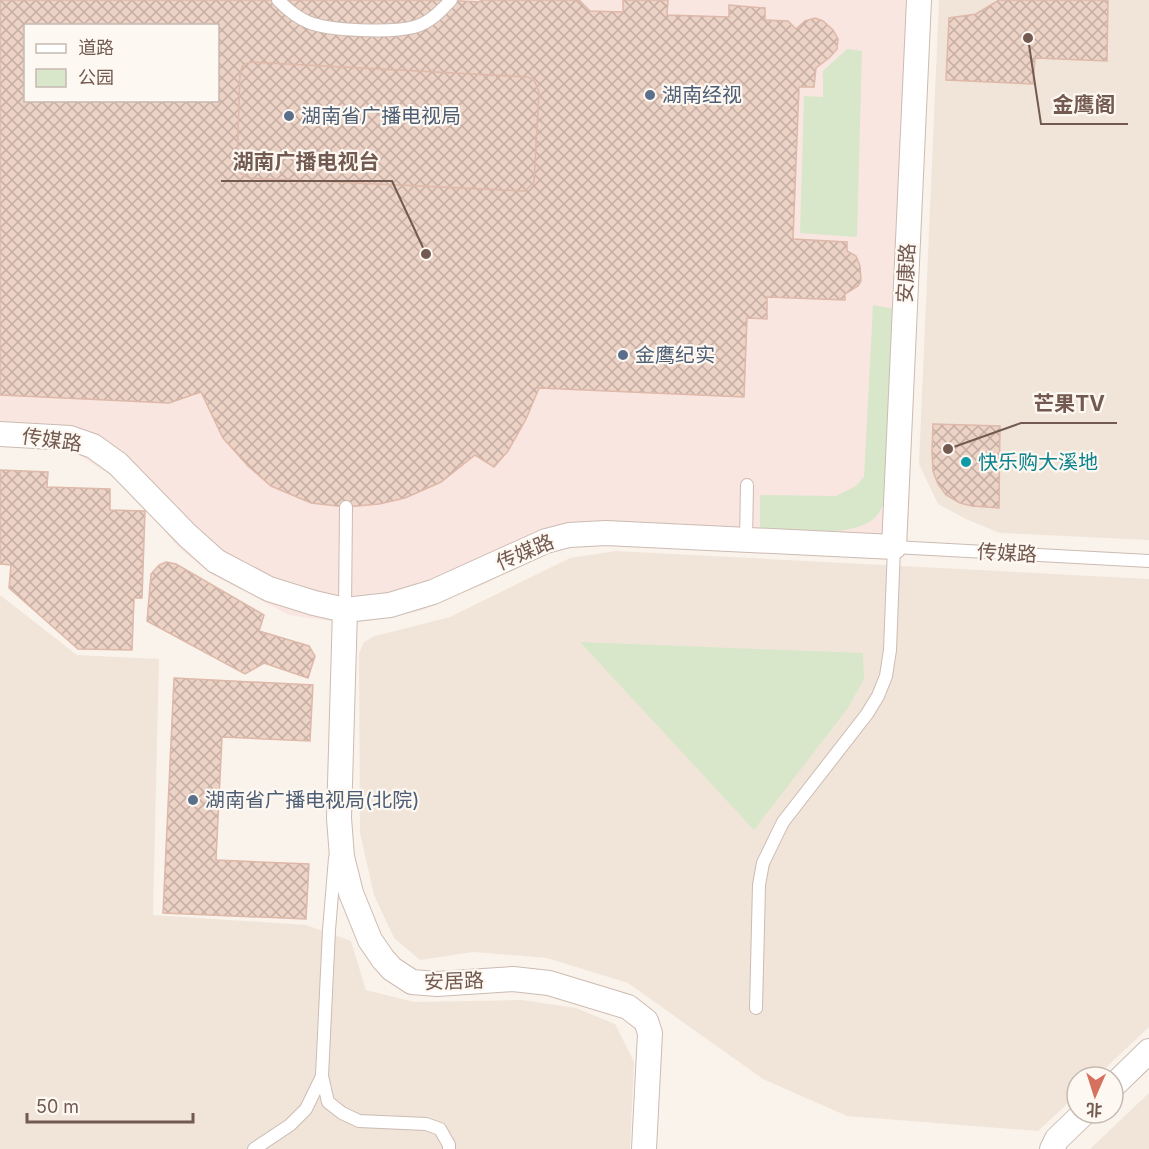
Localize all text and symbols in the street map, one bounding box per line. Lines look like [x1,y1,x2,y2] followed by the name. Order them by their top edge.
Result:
[24,24,219,102] legend
[78,37,114,58] text: 道路
[78,67,114,88] text: 公园
[662,83,742,107] place label: 湖南经视
[1041,85,1128,124] callout: 金鹰阁
[643,88,657,102] marker: 湖南经视
[1053,92,1116,117] text: 金鹰阁
[301,104,461,128] place label: 湖南省广播电视局
[282,109,296,123] marker: 湖南省广播电视局
[221,142,392,181] callout: 湖南广播电视台
[233,149,380,174] text: 湖南广播电视台
[892,242,920,304] street label: 安康路
[635,343,715,367] place label: 金鹰纪实
[616,348,630,362] marker: 金鹰纪实
[1021,384,1117,423] callout: 芒果TV
[1033,391,1105,416] text: 芒果TV
[21,424,83,456] street label: 传媒路
[978,450,1098,474] place label: 快乐购大溪地
[959,455,973,469] marker: 快乐购大溪地
[493,529,557,575] street label: 传媒路
[976,539,1038,567] street label: 传媒路
[205,788,420,812] place label: 湖南省广播电视局(北院)
[186,793,200,807] marker: 湖南省广播电视局(北院)
[424,968,484,994] street label: 安居路
[1065,1065,1125,1125] north arrow
[27,1086,194,1124] scale bar
[36,1096,79,1117] text: 50 m
[1086,1100,1103,1120] text: 北

